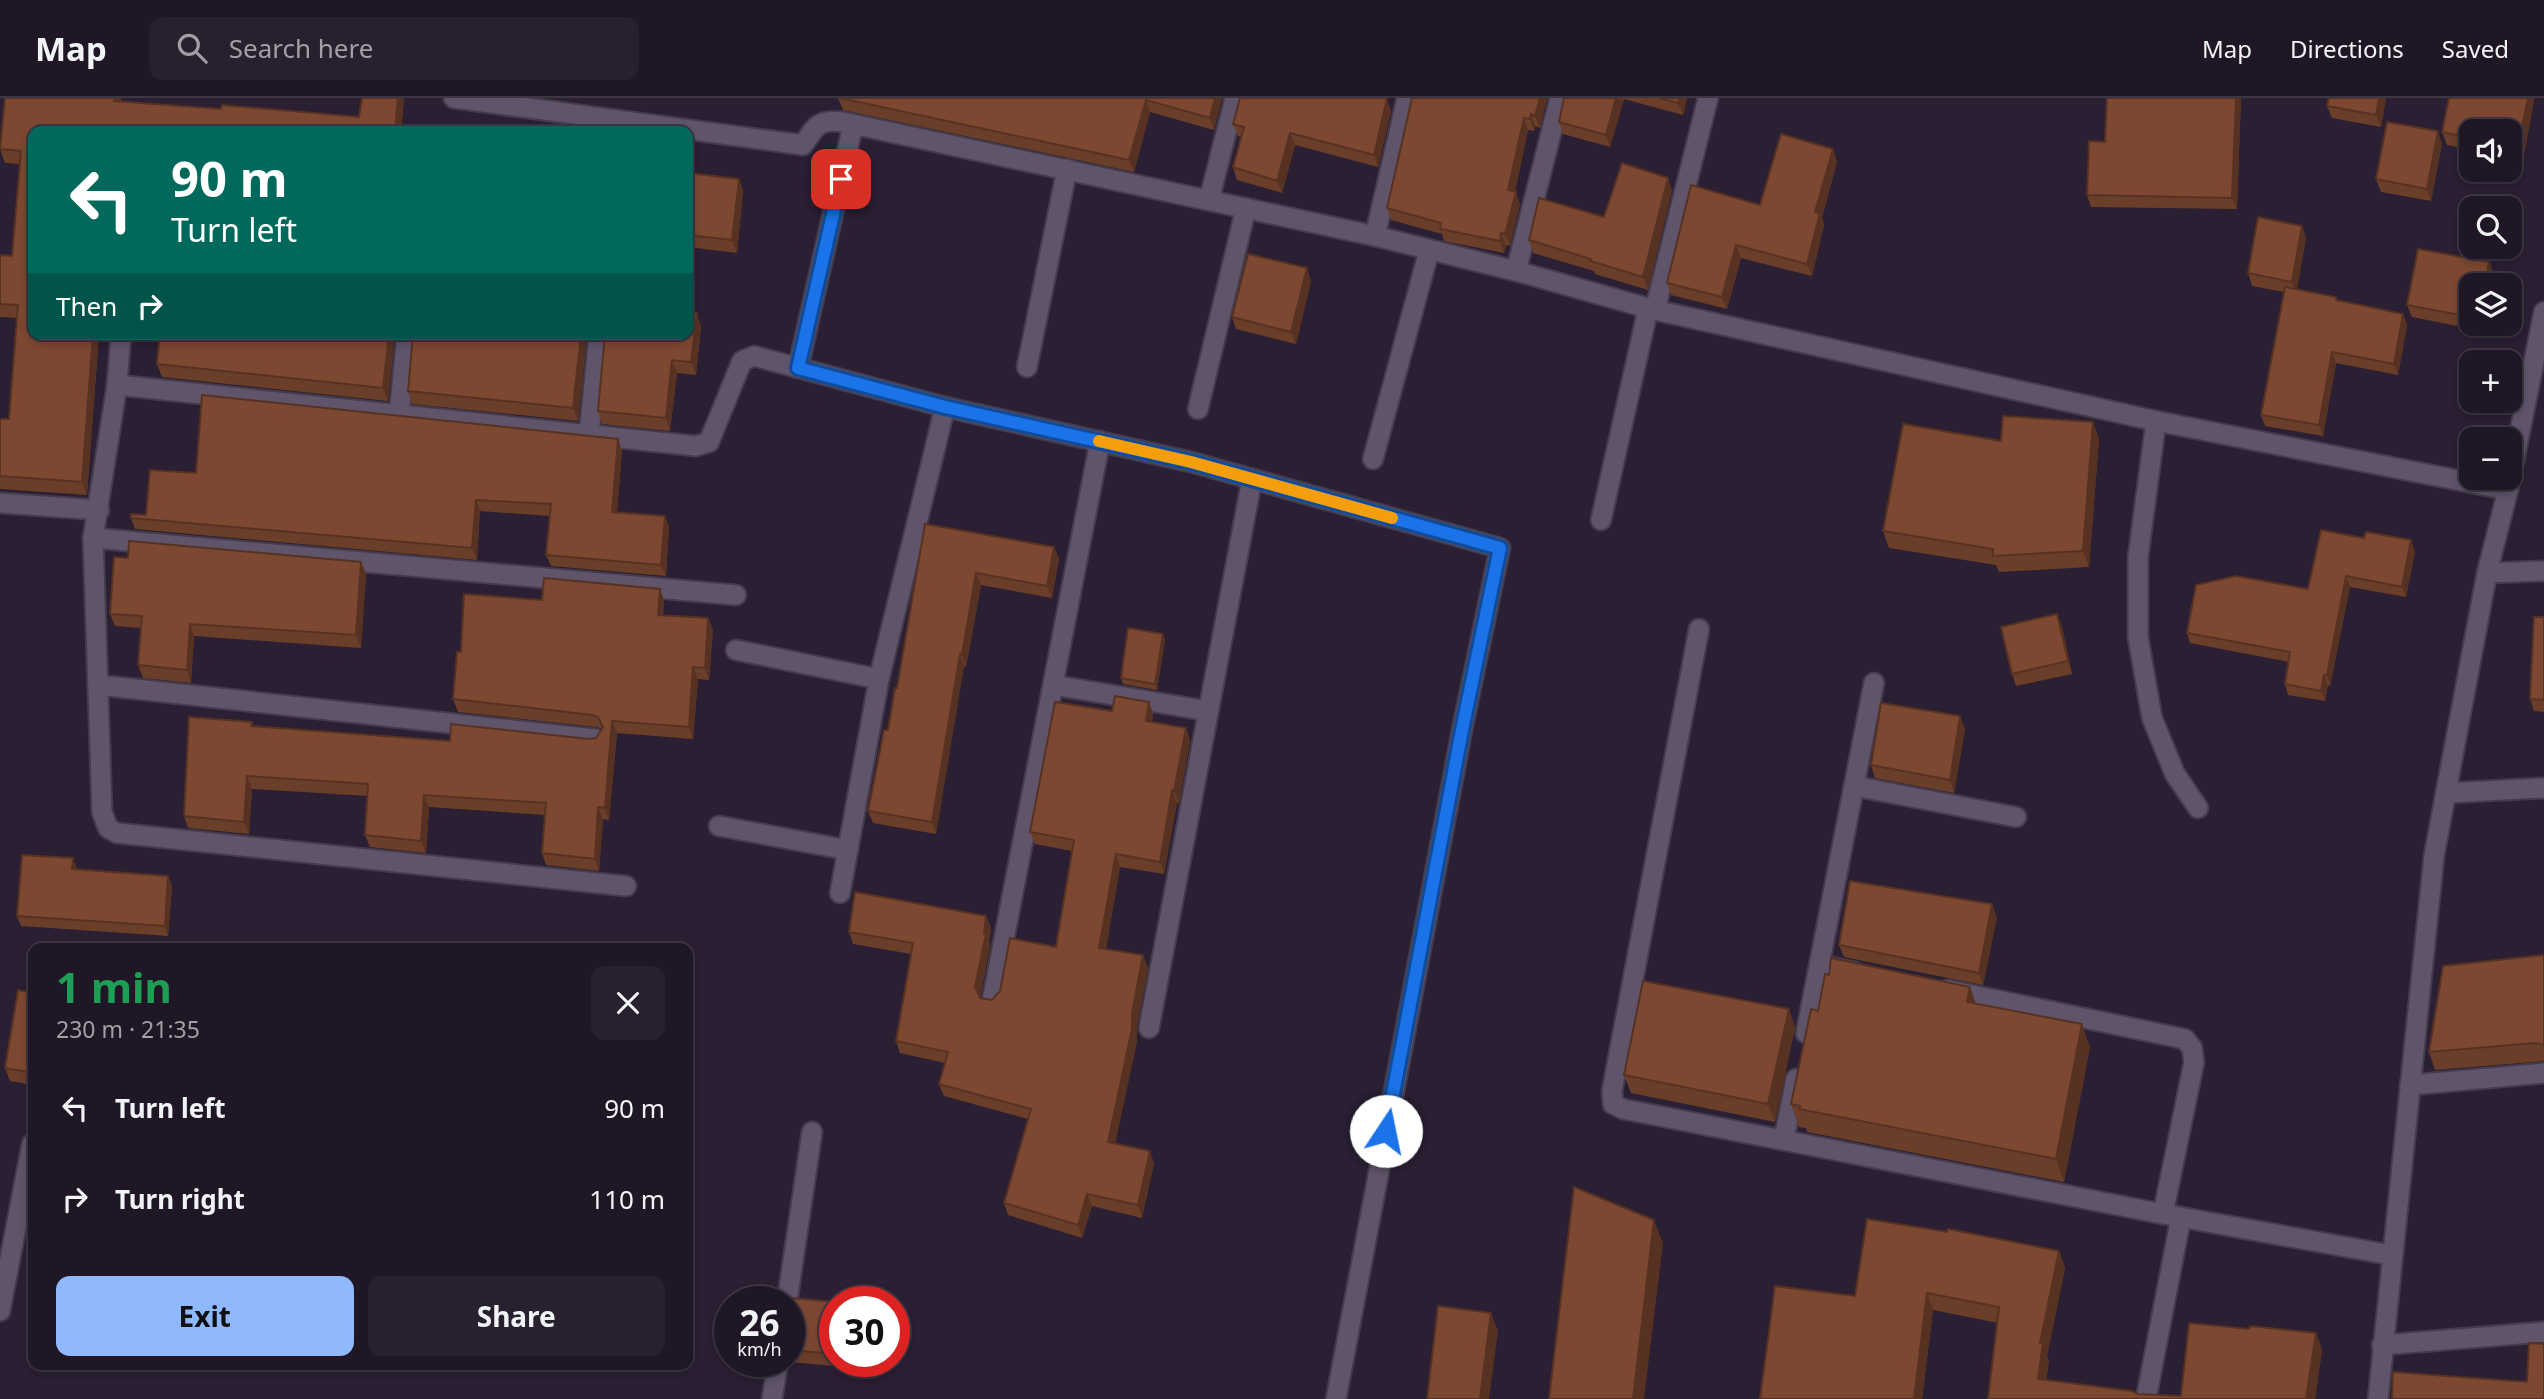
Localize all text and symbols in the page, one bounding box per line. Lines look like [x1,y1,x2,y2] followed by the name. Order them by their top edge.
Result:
[149,17,639,80] search box
[35,26,107,71] text: Map
[173,29,211,67] icon: search
[229,30,373,66] text: Search here
[2202,32,2252,65] text: Map
[2290,32,2404,65] text: Directions
[2442,32,2509,65] text: Saved
[2459,119,2522,490] map controls
[2459,119,2522,182] button: sound
[171,145,288,211] text: 90 m
[811,149,871,209] pin
[56,154,147,245] icon: left
[822,160,860,198] icon: arrive
[2459,196,2522,259] button: search
[171,208,297,251] text: Turn left
[2459,273,2522,336] button: layers
[131,287,169,325] icon: right
[56,288,117,324] text: Then
[2459,350,2522,413] button: +
[2459,427,2522,490] button: −
[56,958,172,1015] text: 1 min
[591,966,665,1040] button: close
[56,1013,200,1045] text: 230 m · 21:35
[56,1089,94,1127] icon: left
[115,1090,226,1126] text: Turn left
[604,1090,665,1126] text: 90 m
[1349,1094,1423,1168] position arrow
[56,1180,94,1218] icon: right
[115,1181,245,1217] text: Turn right
[589,1181,665,1217] text: 110 m
[56,1276,354,1356] button: Exit
[368,1276,665,1356] button: Share
[819,1286,910,1377] speed limit sign: 30
[739,1299,780,1346] text: 26
[737,1337,782,1361] text: km/h

